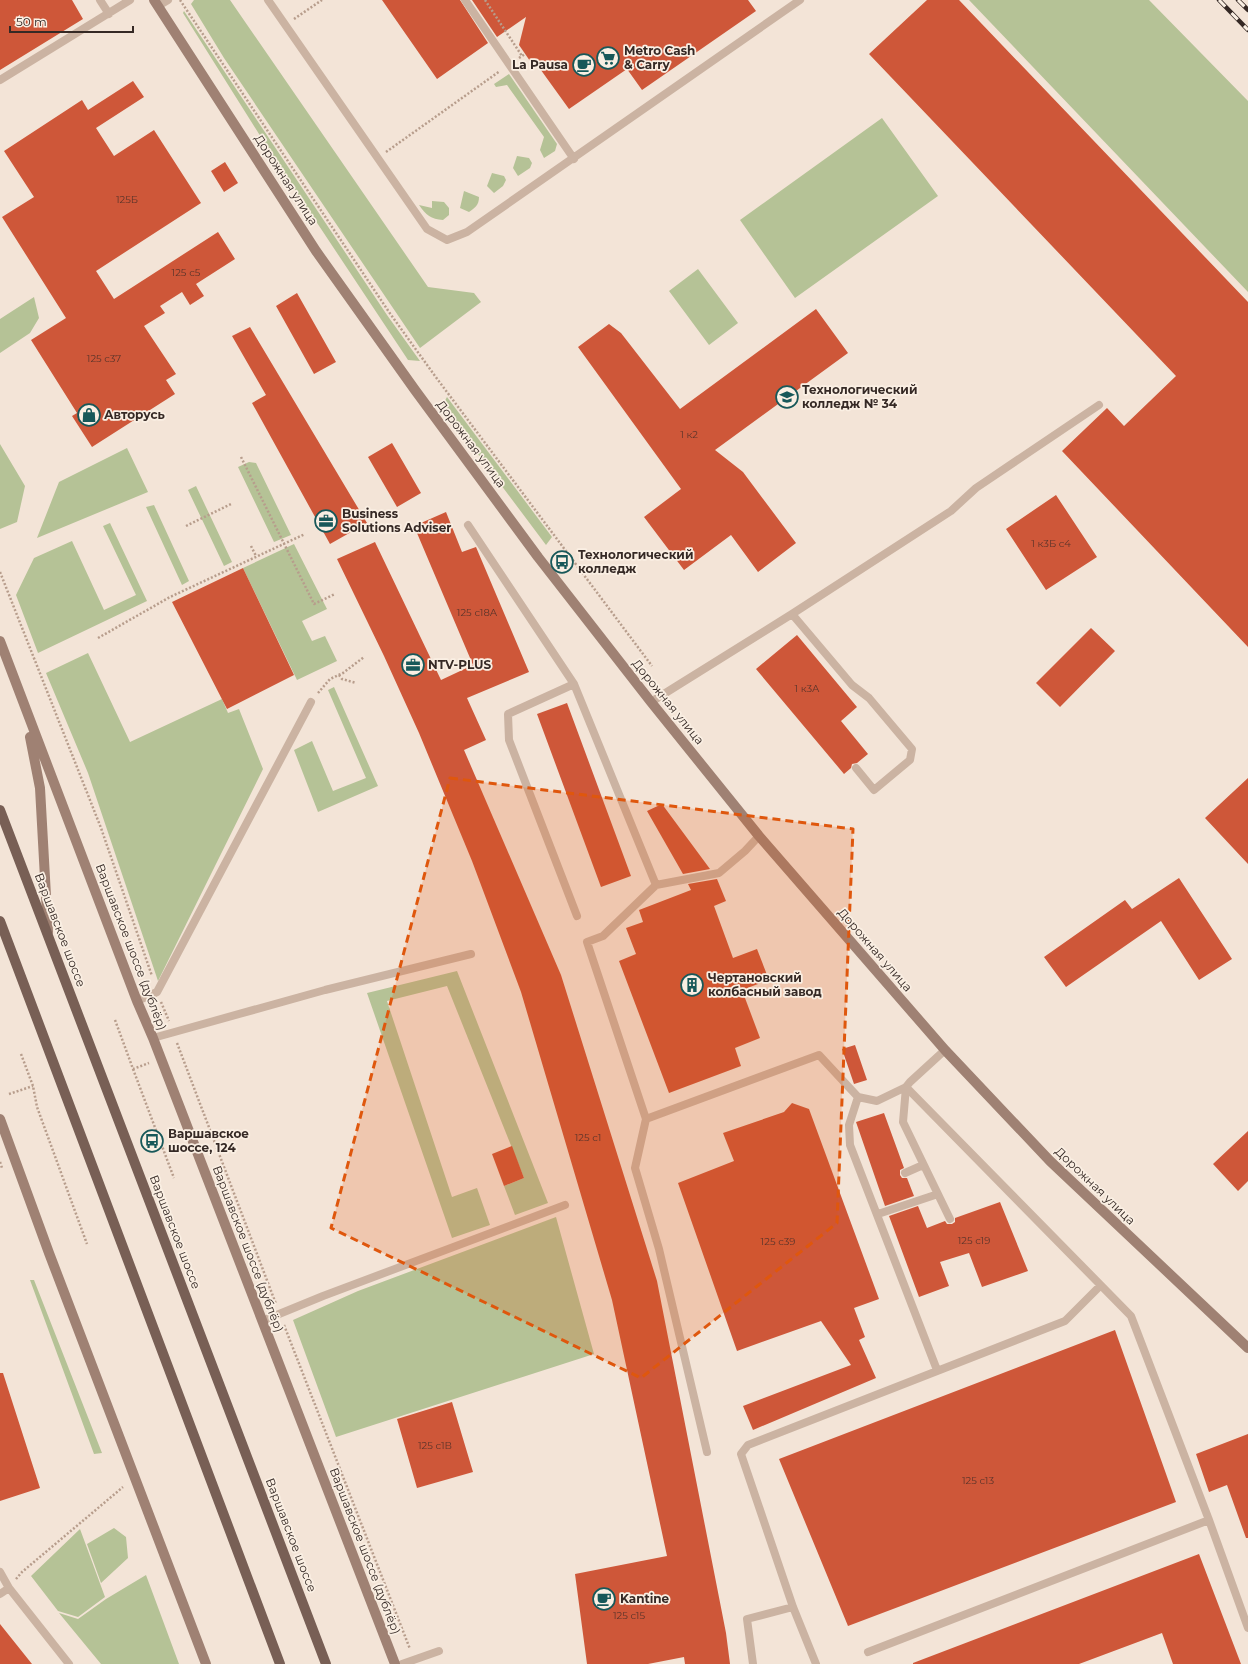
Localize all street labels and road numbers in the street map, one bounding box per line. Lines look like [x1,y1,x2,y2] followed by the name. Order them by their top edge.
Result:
[251,131,321,228] street label: Дорожная улица
[434,397,509,490] street label: Дорожная улица
[629,656,707,747] street label: Дорожная улица
[93,861,170,1032] street label: Варшавское шоссе (дублёр)
[32,871,89,989] street label: Варшавское шоссе
[835,905,916,994] street label: Дорожная улица
[1052,1144,1139,1228] street label: Дорожная улица
[210,1163,287,1334] street label: Варшавское шоссе (дублёр)
[147,1173,204,1291] street label: Варшавское шоссе
[327,1465,404,1636] street label: Варшавское шоссе (дублёр)
[263,1476,320,1594] street label: Варшавское шоссе

